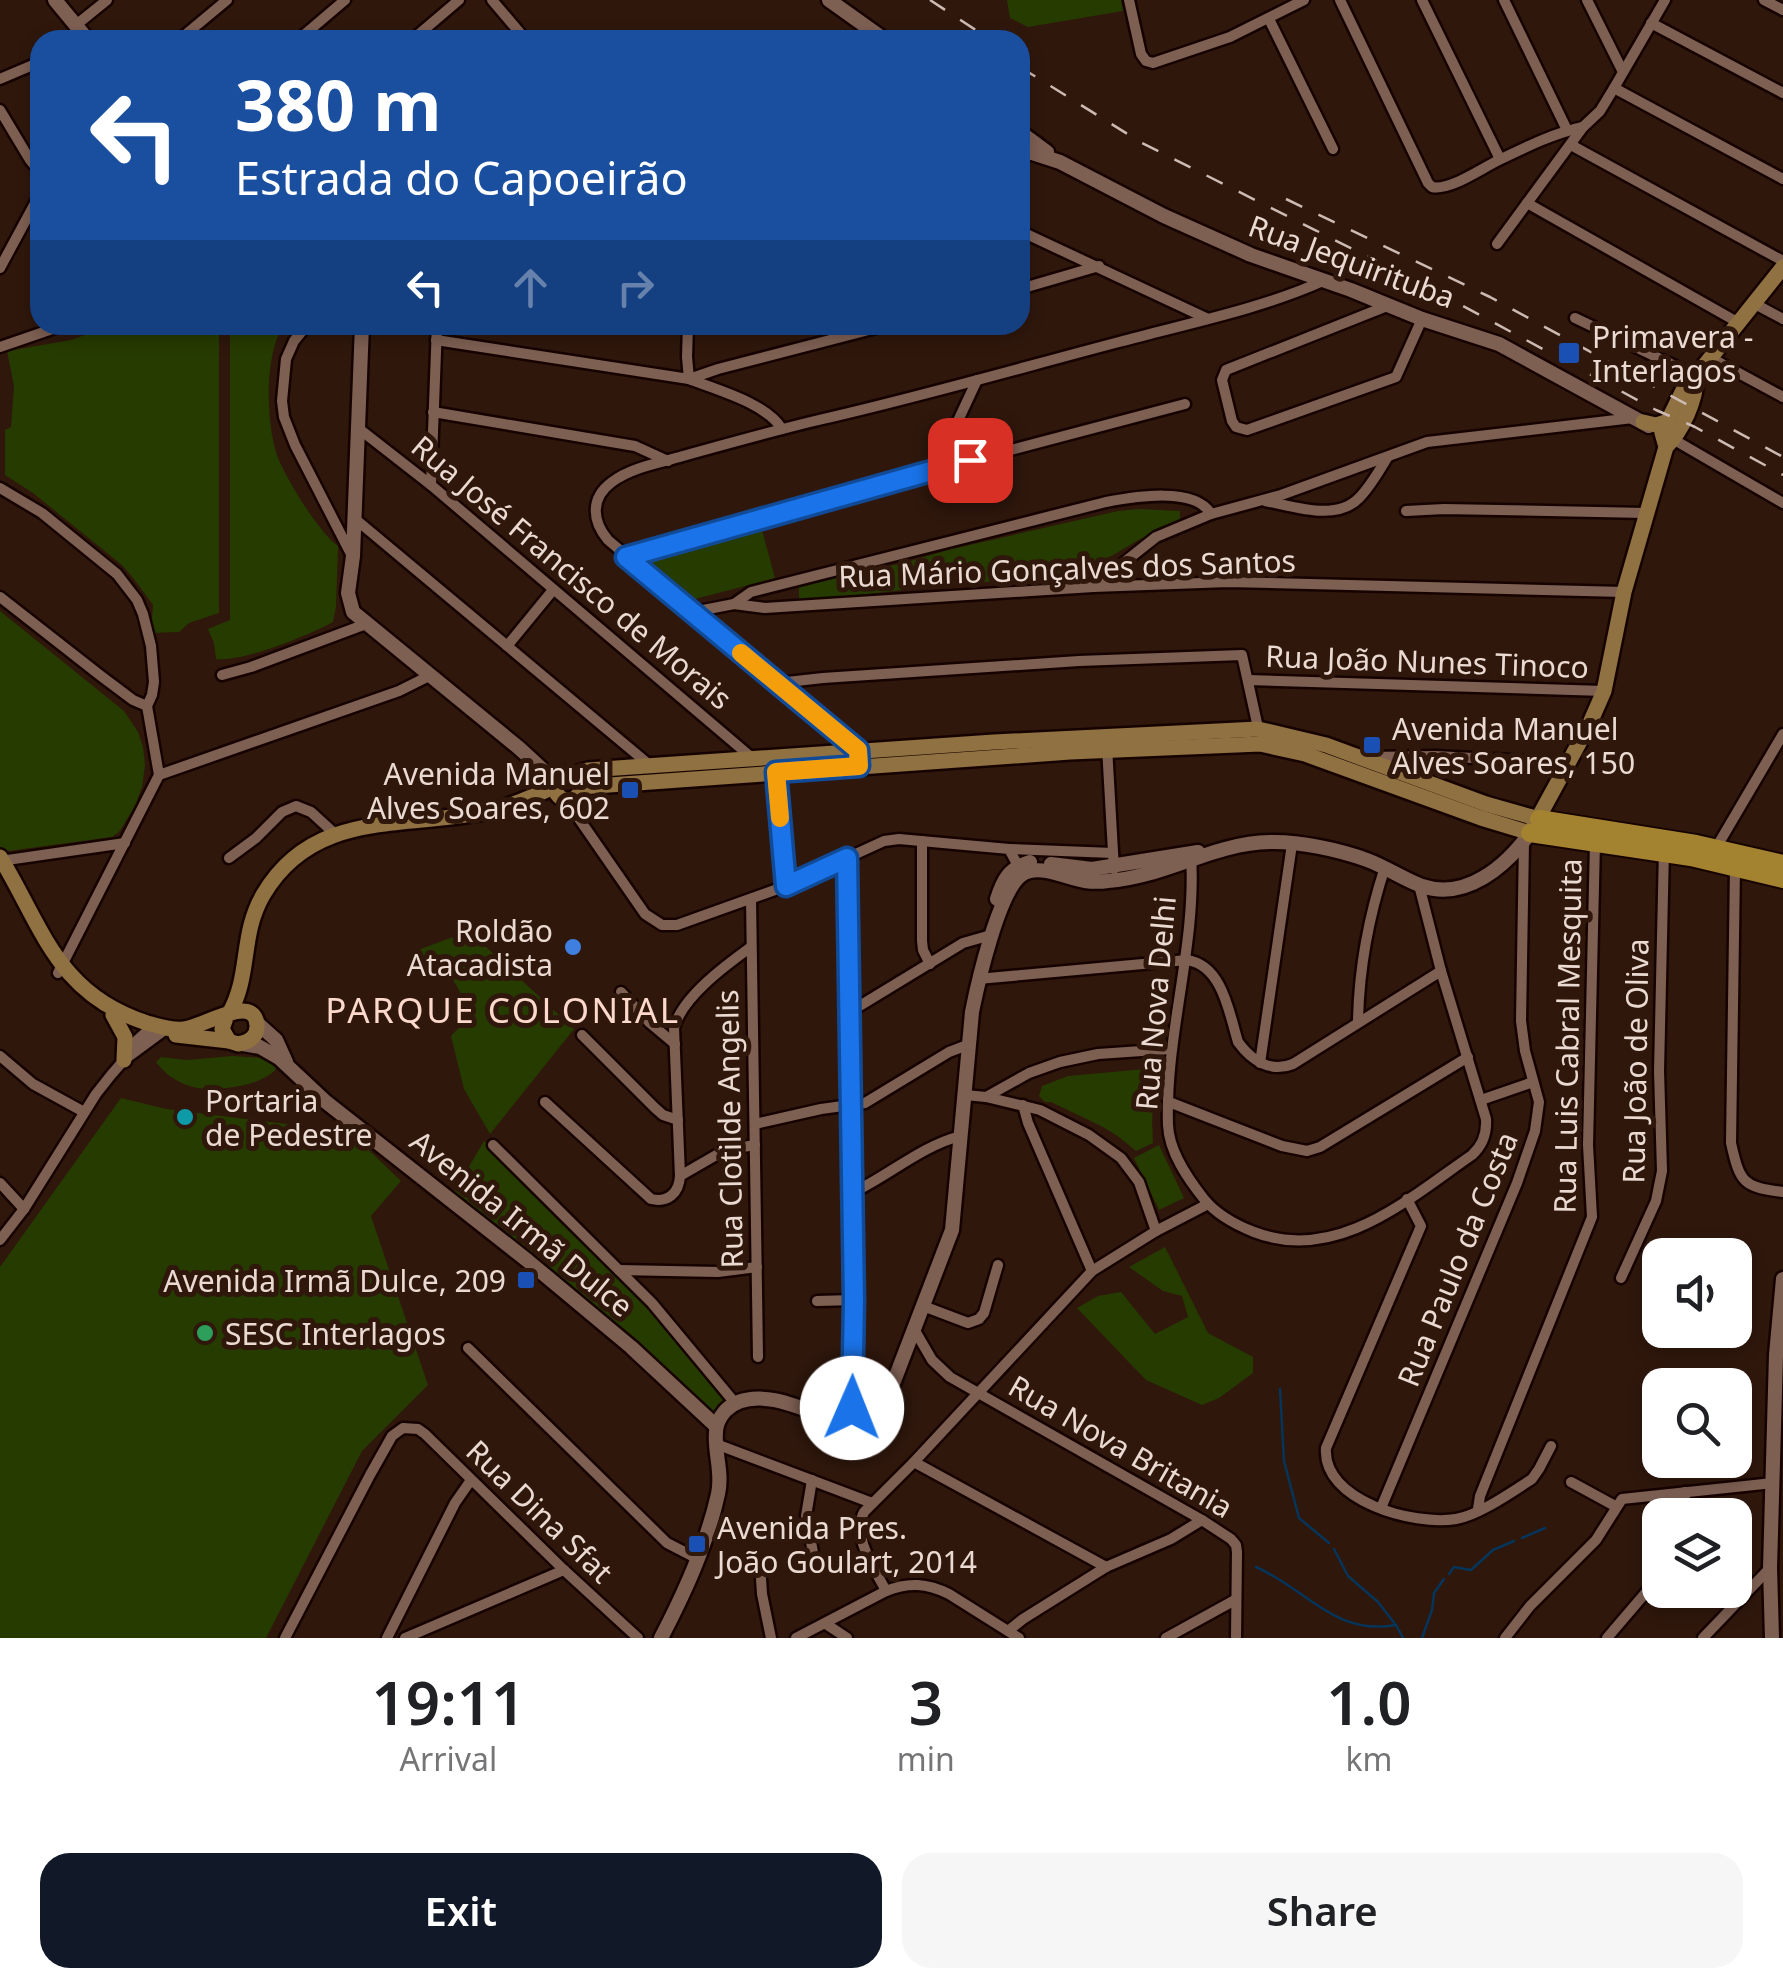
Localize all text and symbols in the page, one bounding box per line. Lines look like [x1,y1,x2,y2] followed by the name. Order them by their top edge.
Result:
[235,56,442,152] text: 380 m
[70,70,200,200] icon: left
[235,147,688,208] text: Estrada do Capoeirão
[1243,205,1461,317] street label: Rua Jequirituba
[398,260,453,315] icon: left
[503,260,558,315] icon: ahead
[608,260,663,315] icon: right
[1592,316,1753,391] place label: Primavera - Interlagos
[1556,340,1582,366] marker: Primavera - Interlagos
[928,418,1013,503] pin
[403,426,741,718] street label: Rua José Francisco de Morais
[943,433,998,488] icon: arrive
[838,540,1296,596] street label: Rua Mário Gonçalves dos Santos
[1265,635,1589,687] street label: Rua João Nunes Tinoco
[1392,708,1635,783] place label: Avenida Manuel Alves Soares, 150
[1361,734,1383,756] marker: Avenida Manuel Alves Soares, 150
[367,753,610,828] place label: Avenida Manuel Alves Soares, 602
[619,779,641,801] marker: Avenida Manuel Alves Soares, 602
[1543,858,1591,1214] street label: Rua Luis Cabral Mesquita
[1125,894,1185,1112] street label: Rua Nova Delhi
[407,910,553,985] place label: Roldão Atacadista
[562,936,584,958] marker: Roldão Atacadista
[1612,938,1658,1184] street label: Rua João de Oliva
[325,986,681,1033] district label: PARQUE COLONIAL
[706,989,752,1269] street label: Rua Clotilde Angelis
[205,1080,373,1155] place label: Portaria de Pedestre
[174,1106,196,1128] marker: Portaria de Pedestre
[402,1120,642,1326] street label: Avenida Irmã Dulce
[1387,1126,1527,1392] street label: Rua Paulo da Costa
[1642,1238,1752,1608] map controls
[1642,1238,1752,1348] button: sound
[163,1260,506,1301] place label: Avenida Irmã Dulce, 209
[515,1269,537,1291] marker: Avenida Irmã Dulce, 209
[225,1313,446,1354] place label: SESC Interlagos
[194,1322,216,1344] marker: SESC Interlagos
[800,1356,904,1460] position arrow
[1001,1365,1241,1527] street label: Rua Nova Britania
[1642,1368,1752,1478] button: search
[458,1431,622,1592] street label: Rua Dina Sfat
[1642,1498,1752,1608] button: layers
[714,1507,977,1582] place label: Avenida Pres. João Goulart, 2014
[686,1533,708,1555] marker: Avenida Pres. João Goulart, 2014
[372,1661,525,1743] text: 19:11
[909,1661,943,1743] text: 3
[1326,1661,1412,1743] text: 1.0
[400,1737,497,1780] text: Arrival
[897,1737,955,1780] text: min
[1345,1737,1392,1780] text: km
[40,1853,882,1968] button: Exit
[902,1853,1743,1968] button: Share

